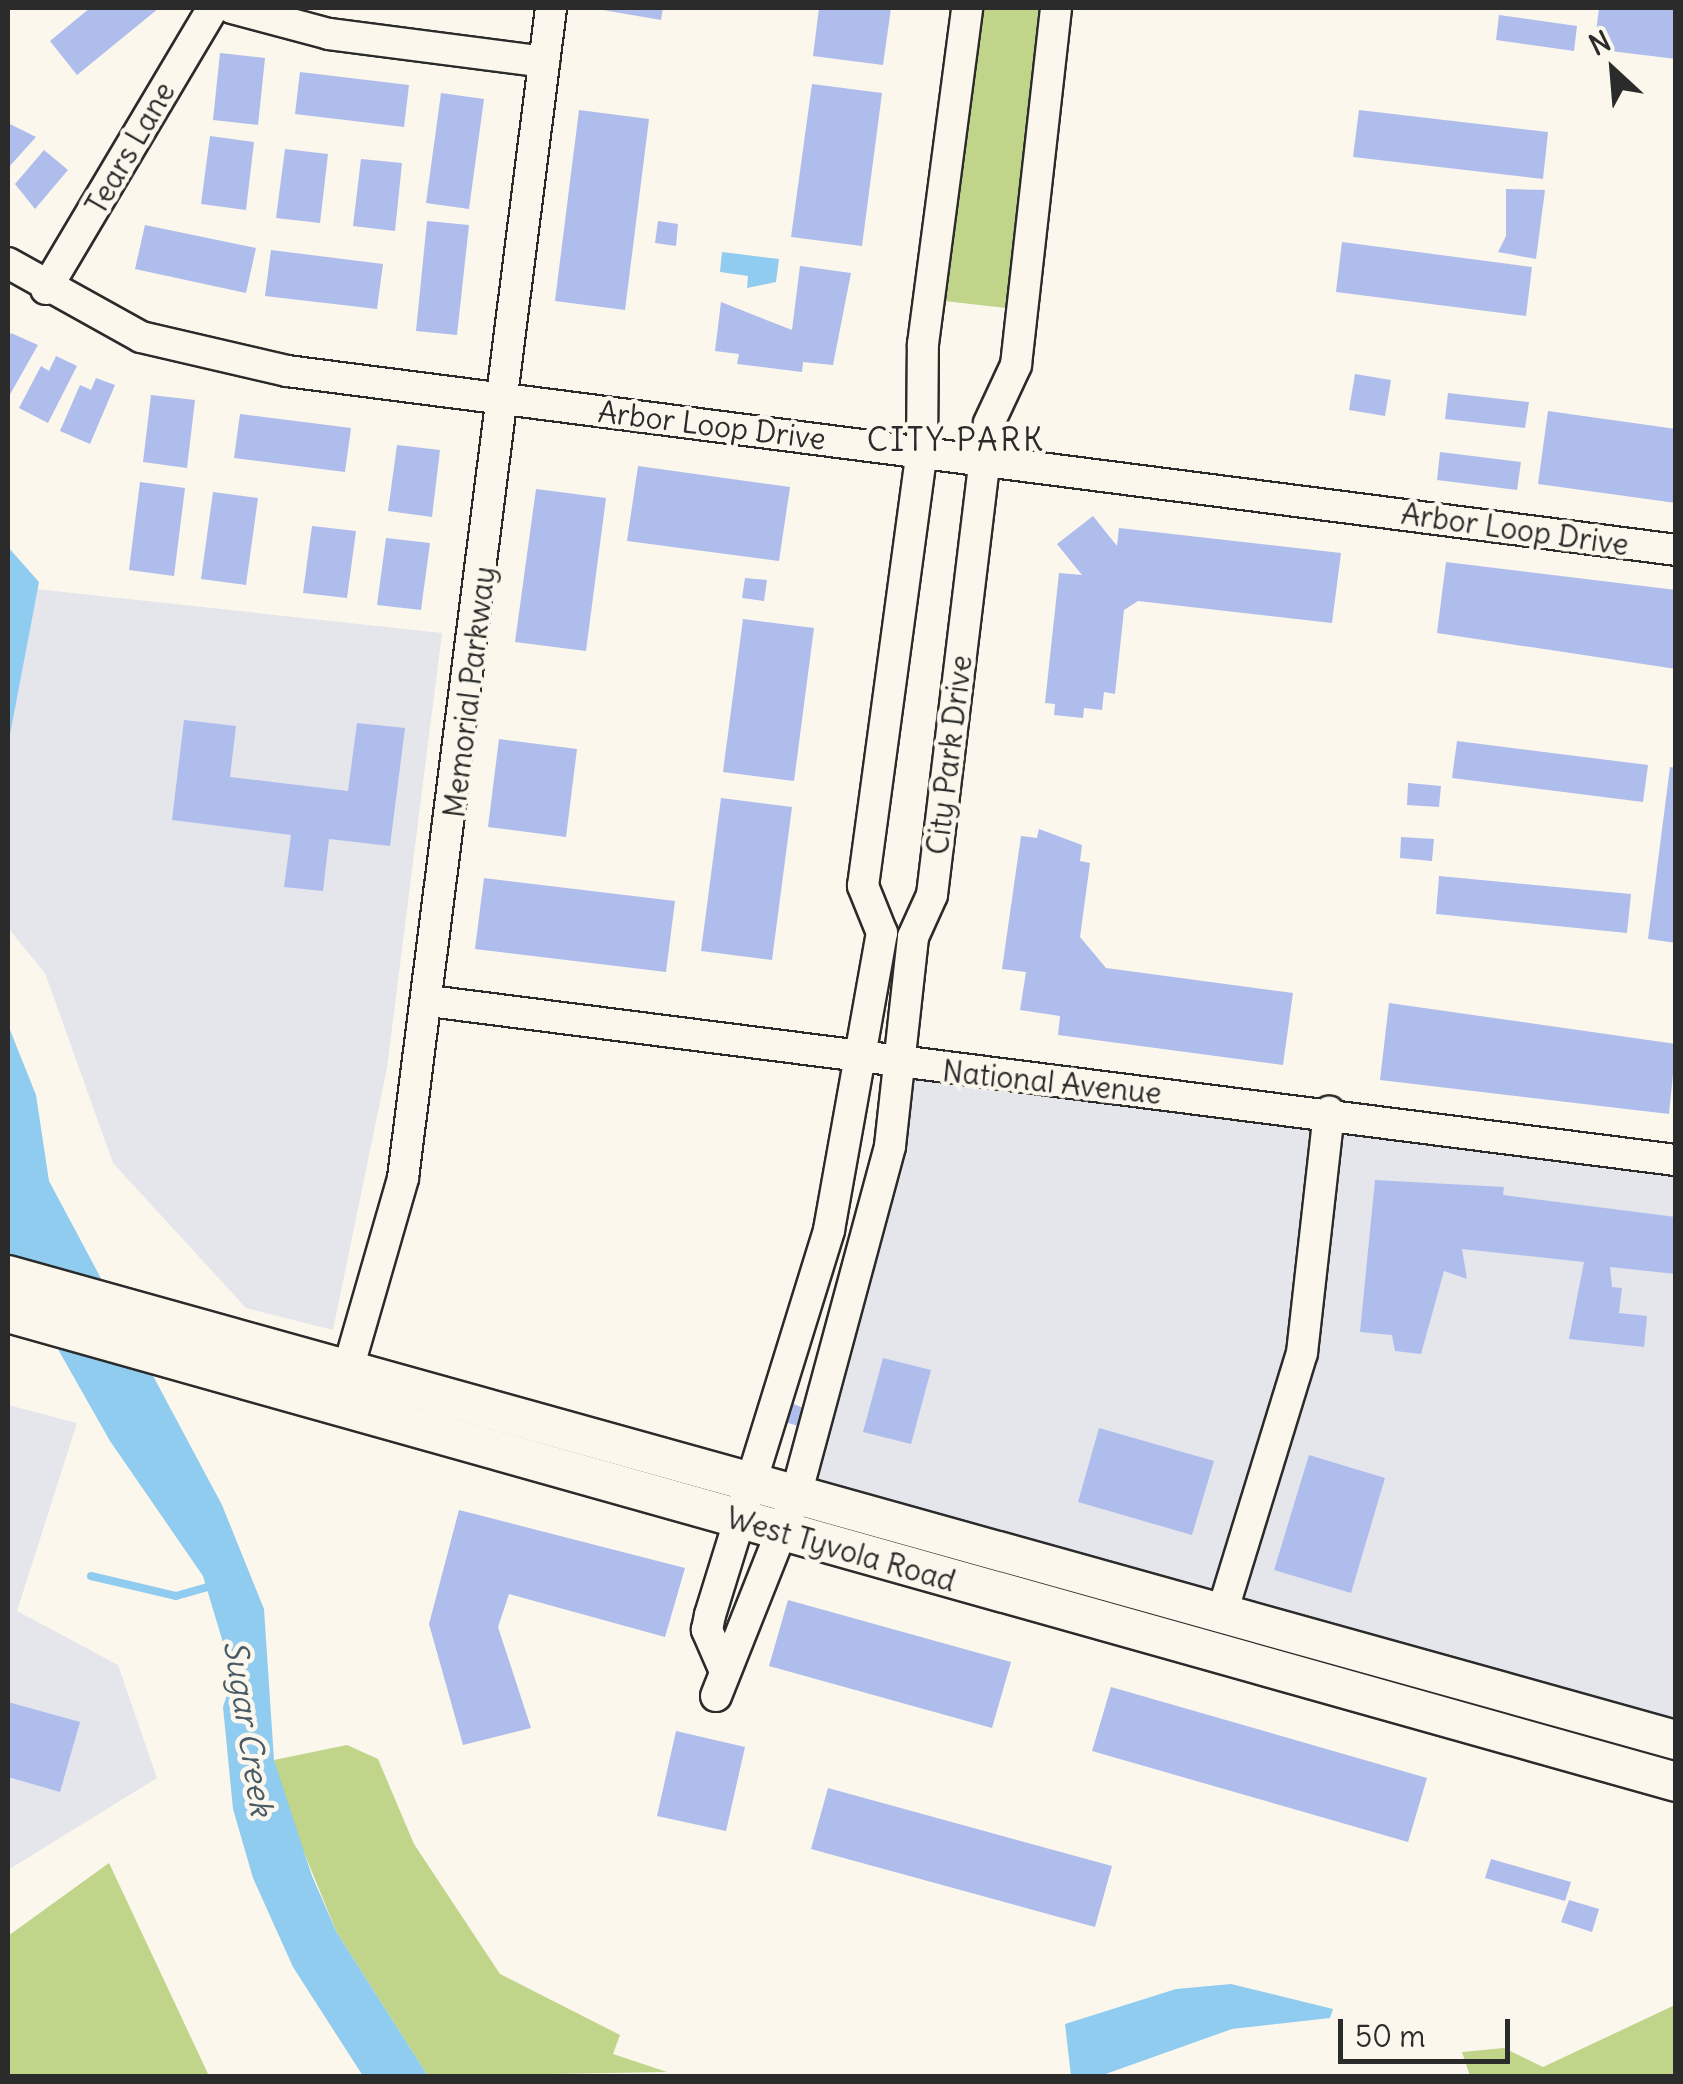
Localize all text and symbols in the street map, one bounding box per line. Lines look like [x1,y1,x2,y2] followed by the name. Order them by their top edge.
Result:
[1563,20,1663,120] north arrow
[1583,23,1616,63] text: N
[78,75,182,221] street label: Tears Lane
[596,393,828,457] street label: Arbor Loop Drive
[867,421,1045,459] district label: CITY PARK
[1399,495,1631,563] street label: Arbor Loop Drive
[436,564,502,820] street label: Memorial Parkway
[919,653,979,857] street label: City Park Drive
[941,1053,1163,1111] street label: National Avenue
[722,1499,960,1599] street label: West Tyvola Road
[215,1638,281,1818] water label: Sugar Creek
[1343,1999,1516,2061] scale bar
[1355,2017,1425,2055] text: 50 m

